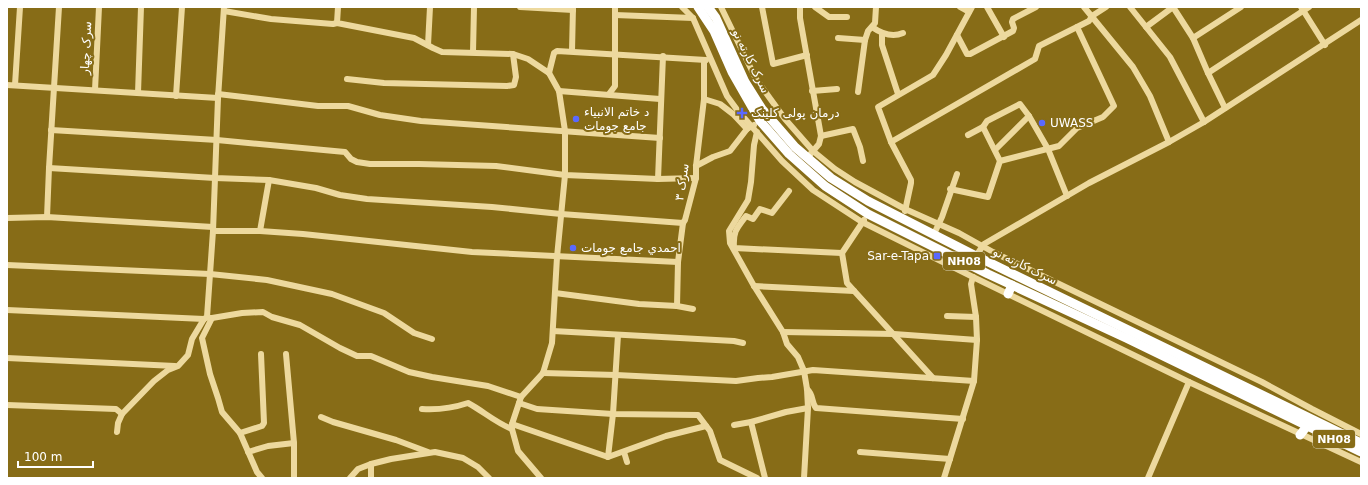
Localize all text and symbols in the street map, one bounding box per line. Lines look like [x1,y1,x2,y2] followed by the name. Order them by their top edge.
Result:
[78,21,95,76] street label: سرک چهار
[728,26,773,96] street label: سرک کارته نو
[584,105,649,134] place label: د خاتم الانبیاء جامع جومات
[751,106,840,121] place label: درمان پولی کلینک
[736,107,748,119] marker: درمان پولی کلینک
[571,114,581,124] marker: د خاتم الانبیاء جامع جومات
[1050,116,1093,130] place label: UWASS
[1037,118,1047,128] marker: UWASS
[672,162,693,202] street label: سرک ۳
[581,241,681,256] place label: احمدي جامع جومات
[568,243,578,253] marker: احمدي جامع جومات
[989,244,1059,288] street label: سرک کارته نو
[867,249,929,263] place label: Sar-e-Tapa
[932,251,942,261] marker: Sar-e-Tapa
[943,252,985,270] road number: NH08
[1313,430,1355,448] road number: NH08
[18,443,93,469] scale bar
[24,450,62,464] text: 100 m

